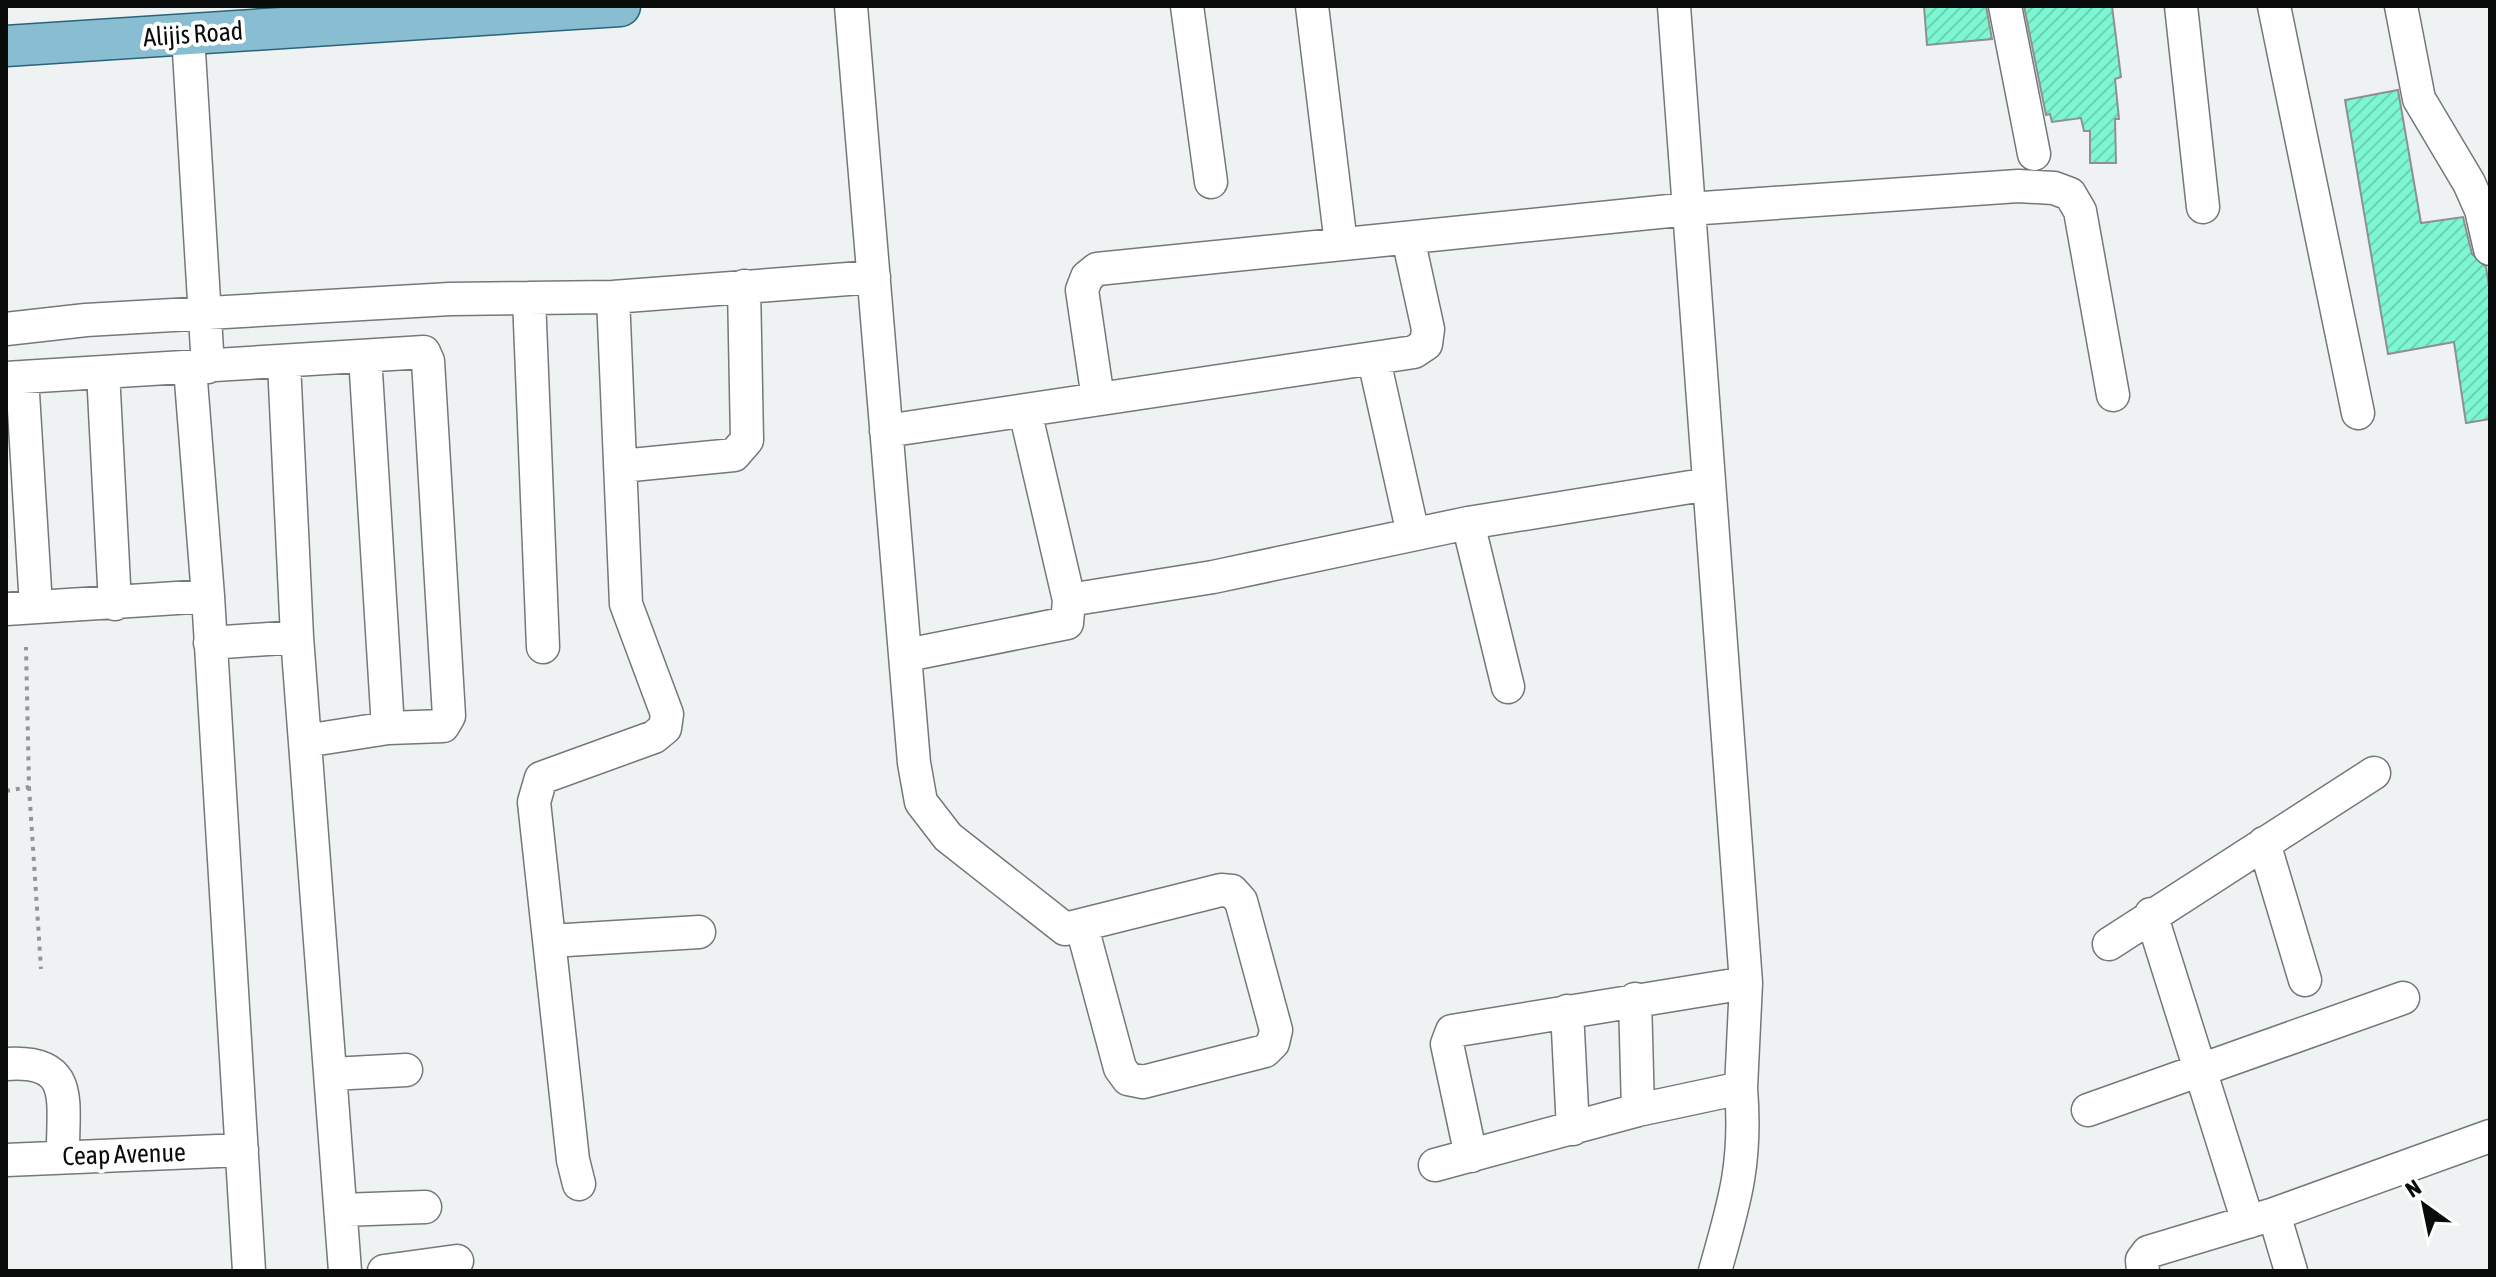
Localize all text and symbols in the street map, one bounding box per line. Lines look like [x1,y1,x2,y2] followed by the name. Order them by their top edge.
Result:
[142,16,244,52] street label: Alijis Road
[62,1137,186,1171] street label: Ceap Avenue
[2384,1165,2464,1245] north arrow
[2401,1174,2426,1203] text: N

